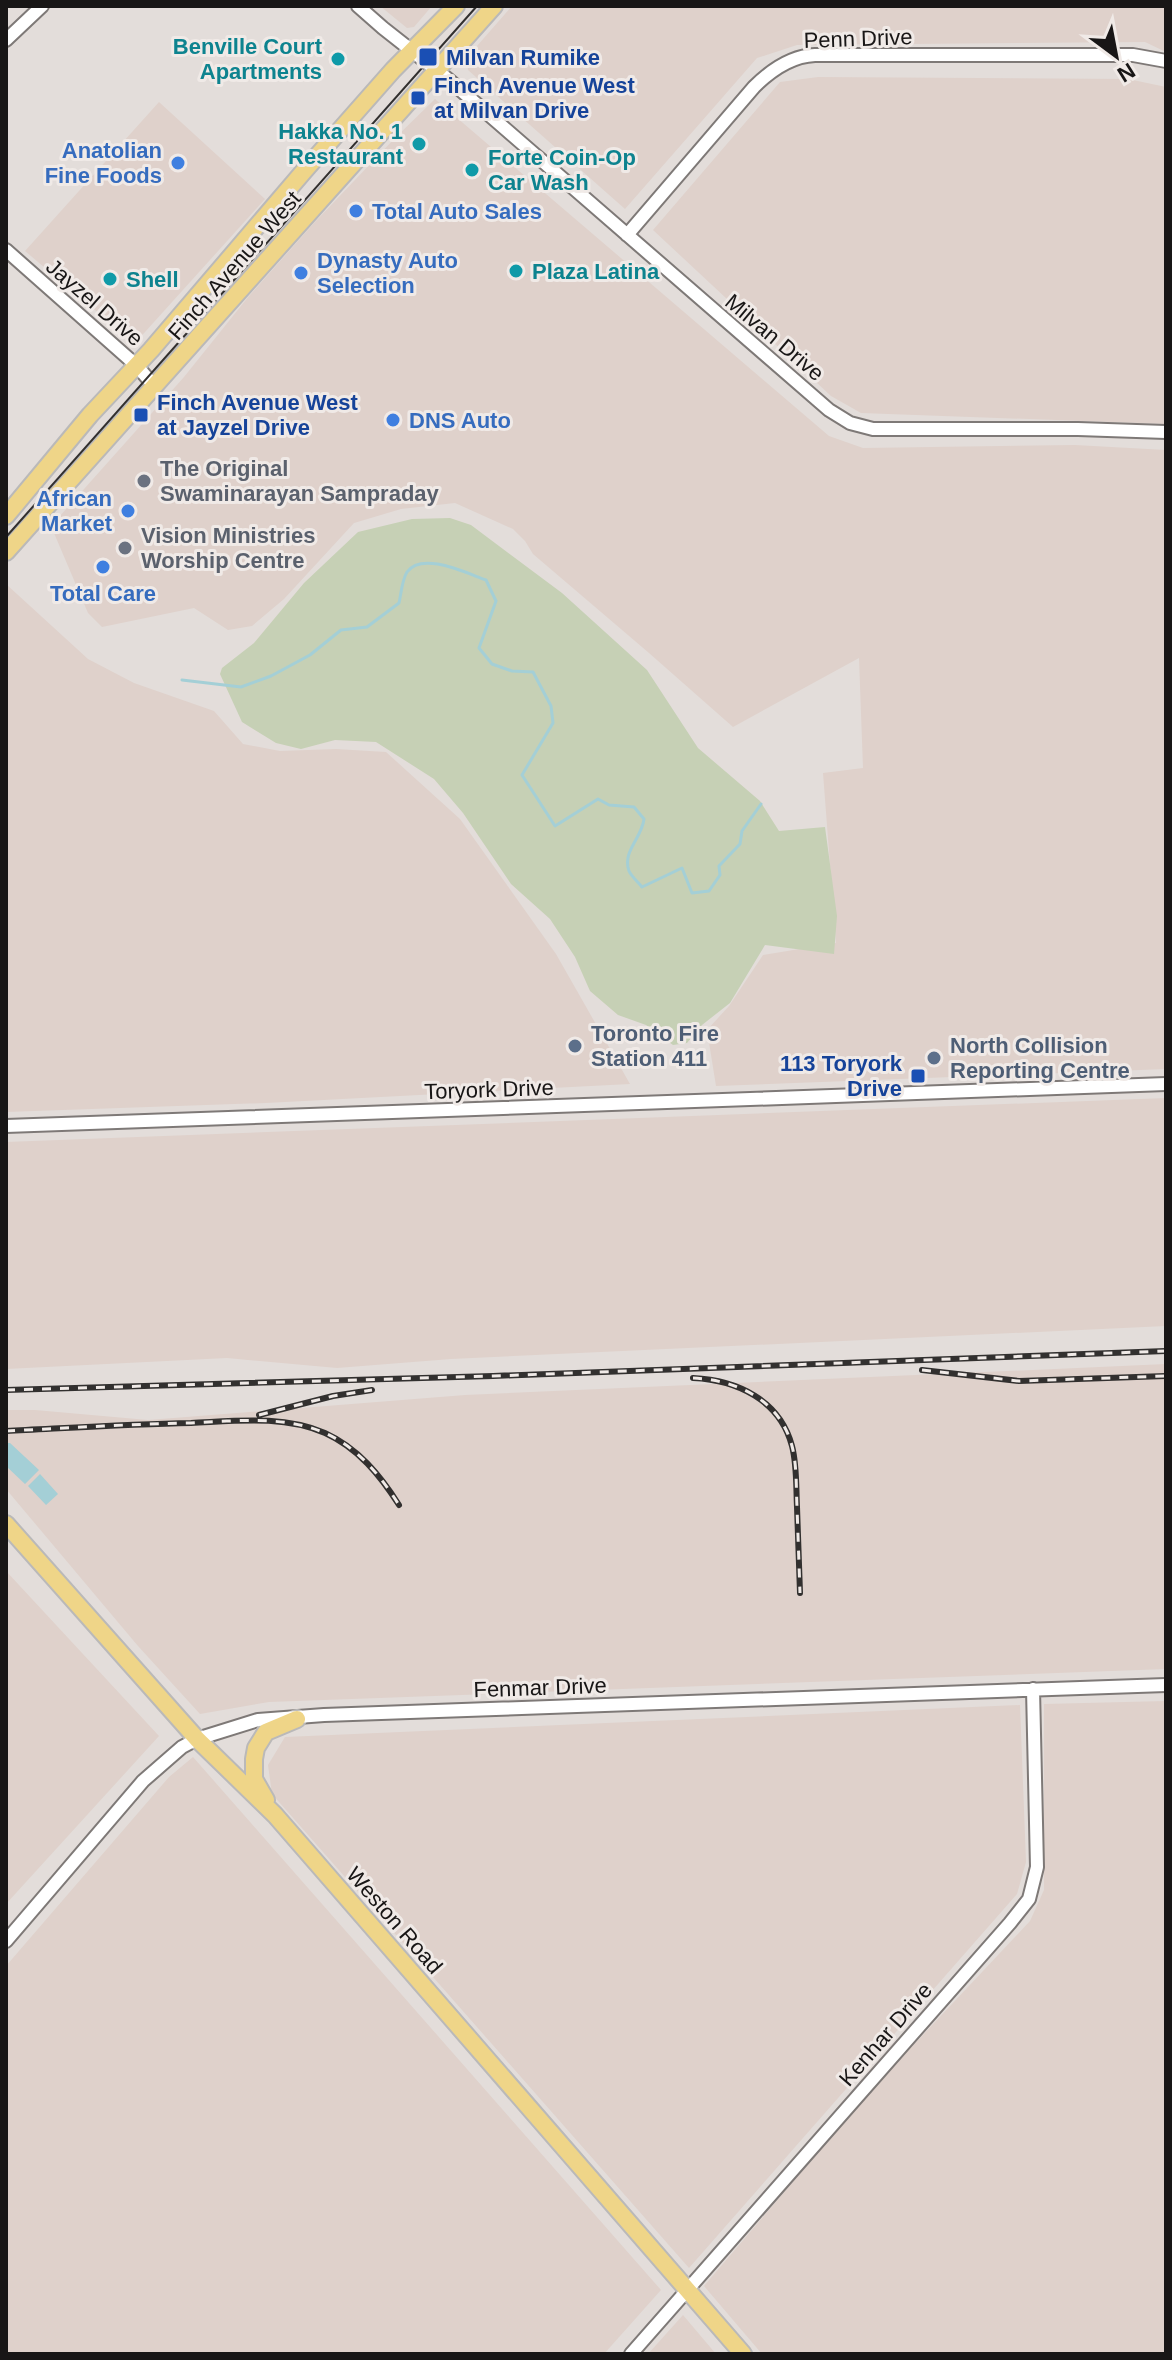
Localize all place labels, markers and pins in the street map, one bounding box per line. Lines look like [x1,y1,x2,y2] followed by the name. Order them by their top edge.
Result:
[173,34,323,84] place label: Benville Court Apartments
[446,45,600,70] place label: Milvan Rumike
[417,46,439,68] marker: Milvan Rumike
[329,50,347,68] marker: Benville Court Apartments
[434,73,636,123] place label: Finch Avenue West at Milvan Drive
[409,89,427,107] marker: Finch Avenue West at Milvan Drive
[278,119,404,169] place label: Hakka No. 1 Restaurant
[410,135,428,153] marker: Hakka No. 1 Restaurant
[45,138,162,188] place label: Anatolian Fine Foods
[488,145,636,195] place label: Forte Coin-Op Car Wash
[169,154,187,172] marker: Anatolian Fine Foods
[463,161,481,179] marker: Forte Coin-Op Car Wash
[372,199,542,224] place label: Total Auto Sales
[347,202,365,220] marker: Total Auto Sales
[317,248,458,298] place label: Dynasty Auto Selection
[532,259,660,284] place label: Plaza Latina
[507,262,525,280] marker: Plaza Latina
[292,264,310,282] marker: Dynasty Auto Selection
[126,267,179,292] place label: Shell
[101,270,119,288] marker: Shell
[157,390,359,440] place label: Finch Avenue West at Jayzel Drive
[132,406,150,424] marker: Finch Avenue West at Jayzel Drive
[409,408,511,433] place label: DNS Auto
[384,411,402,429] marker: DNS Auto
[160,456,440,506] place label: The Original Swaminarayan Sampraday
[135,472,153,490] marker: The Original Swaminarayan Sampraday
[36,486,113,536] place label: African Market
[119,502,137,520] marker: African Market
[141,523,315,573] place label: Vision Ministries Worship Centre
[116,539,134,557] marker: Vision Ministries Worship Centre
[94,558,112,576] marker: Total Care
[50,581,156,606] place label: Total Care
[591,1021,719,1071] place label: Toronto Fire Station 411
[950,1033,1130,1083] place label: North Collision Reporting Centre
[566,1037,584,1055] marker: Toronto Fire Station 411
[925,1049,943,1067] marker: North Collision Reporting Centre
[780,1051,903,1101] place label: 113 Toryork Drive
[909,1067,927,1085] marker: 113 Toryork Drive

